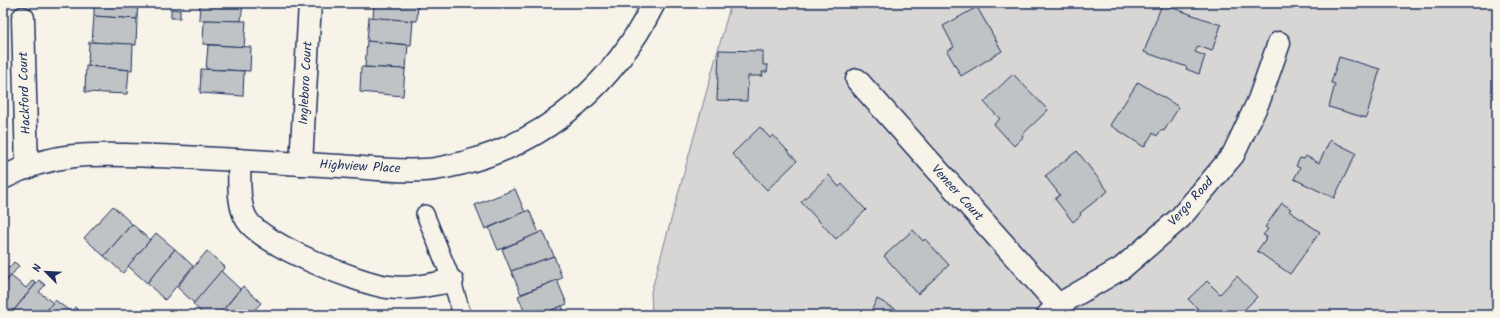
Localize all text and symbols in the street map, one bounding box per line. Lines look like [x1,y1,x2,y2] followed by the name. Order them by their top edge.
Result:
[293,40,319,125] street label: Ingleboro Court
[13,50,37,135] street label: Hackford Court
[319,154,401,180] street label: Highview Place
[926,160,989,227] street label: Veneer Court
[1163,172,1219,231] street label: Vergo Road
[26,252,66,292] north arrow
[28,261,47,275] text: N

